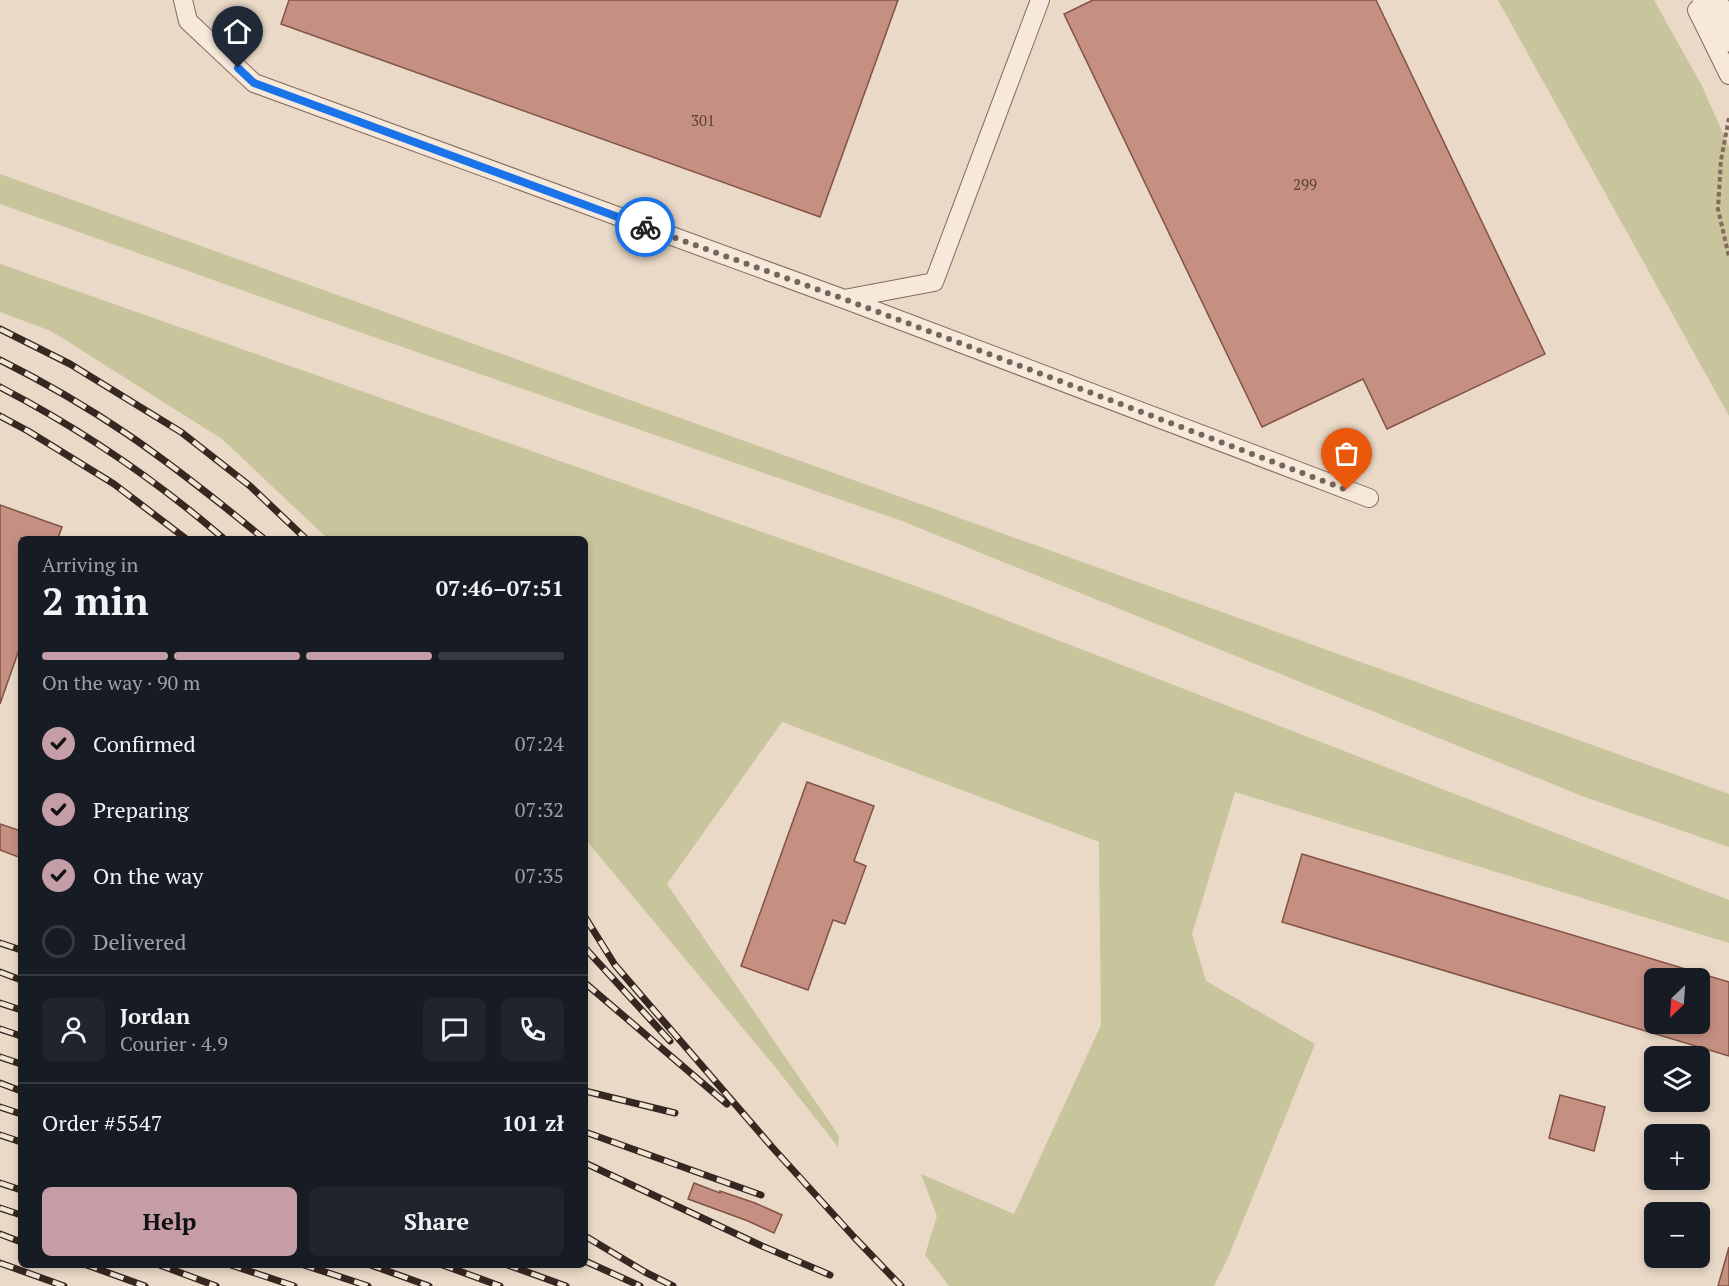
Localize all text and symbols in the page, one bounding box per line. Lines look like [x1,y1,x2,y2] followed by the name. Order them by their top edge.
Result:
[212,6,263,68] pin
[221,15,254,48] icon: home
[691,110,715,130] house number: 301
[1293,174,1317,194] house number: 299
[615,197,675,257] courier
[629,211,662,244] icon: bike
[1321,428,1372,490] pin
[1330,437,1363,470] icon: bag
[42,551,138,578] text: Arriving in
[436,573,564,602] text: 07:46–07:51
[42,574,149,626] text: 2 min
[42,669,200,696] text: On the way · 90 m
[42,727,75,760] icon: check
[93,729,196,758] text: Confirmed
[515,730,564,757] text: 07:24
[42,793,75,826] icon: check
[93,795,189,824] text: Preparing
[515,796,564,823] text: 07:32
[42,859,75,892] icon: check
[93,861,203,890] text: On the way
[515,862,564,889] text: 07:35
[93,927,186,956] text: Delivered
[1644,968,1710,1034] north arrow
[1644,968,1710,1268] map controls
[42,998,105,1061] button: person
[423,998,486,1061] button: chat
[501,998,564,1061] button: phone
[120,1001,190,1030] text: Jordan
[120,1030,228,1057] text: Courier · 4.9
[1644,1046,1710,1112] button: layers
[42,1108,162,1137] text: Order #5547
[502,1108,564,1137] text: 101 zł
[1644,1124,1710,1190] button: +
[42,1187,297,1256] button: Help
[309,1187,564,1256] button: Share
[1644,1202,1710,1268] button: −

